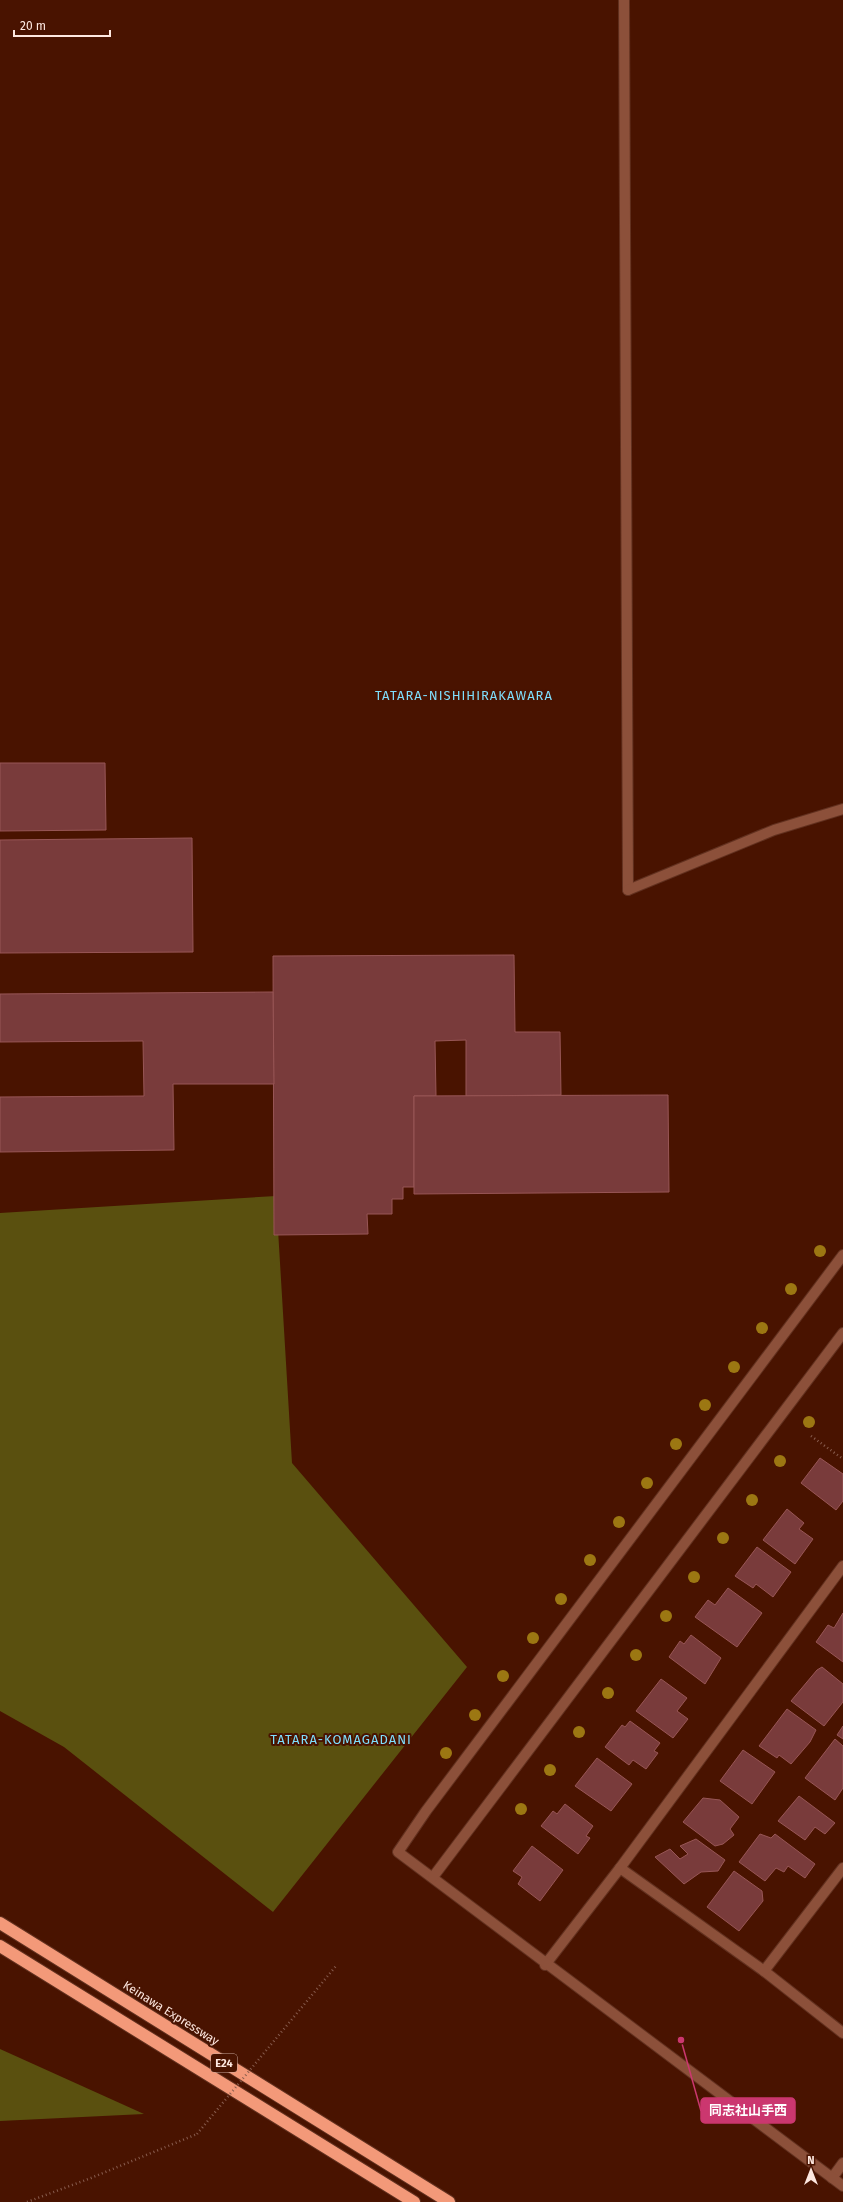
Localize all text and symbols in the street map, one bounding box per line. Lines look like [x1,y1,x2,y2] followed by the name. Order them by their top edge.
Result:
[14,12,110,38] scale bar
[20,19,46,33] text: 20 m
[375,688,553,703] district label: TATARA-NISHIHIRAKAWARA
[270,1732,412,1747] district label: TATARA-KOMAGADANI
[120,1978,222,2048] street label: Keinawa Expressway
[211,2054,237,2072] road number: E24
[701,2098,795,2123] callout: 同志社山手西
[709,2103,787,2118] text: 同志社山手西
[791,2150,831,2190] north arrow
[807,2154,815,2167] text: N

